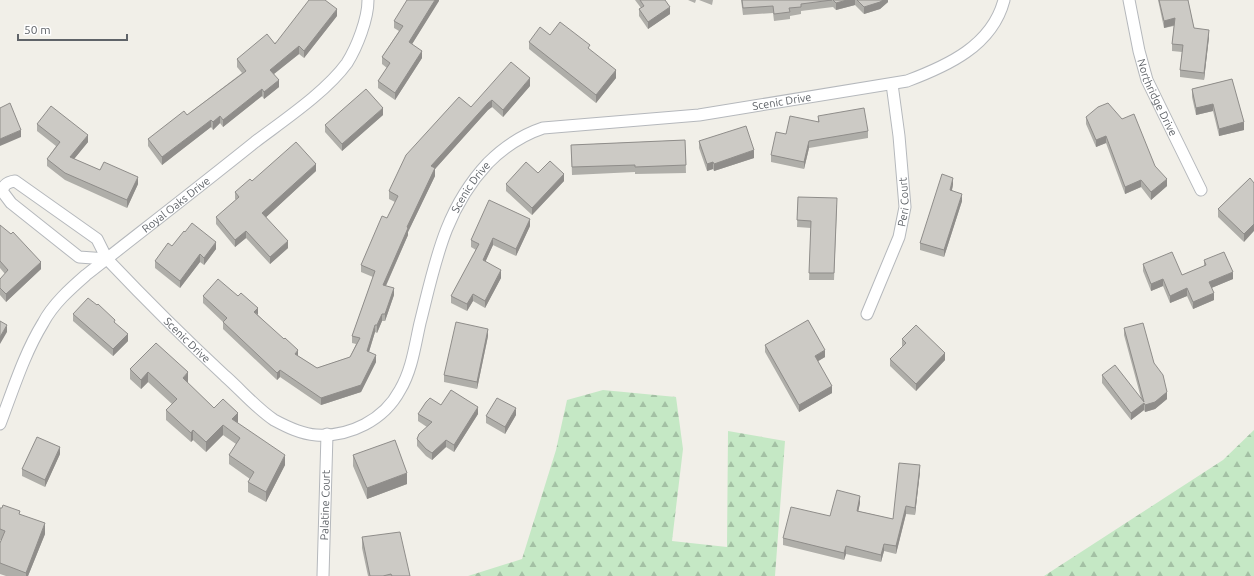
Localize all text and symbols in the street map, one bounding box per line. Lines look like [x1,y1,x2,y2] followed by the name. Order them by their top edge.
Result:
[18,16,127,42] scale bar
[24,23,51,36] text: 50 m
[1135,57,1180,138] street label: Northridge Drive
[751,91,812,112] street label: Scenic Drive
[449,159,492,215] street label: Scenic Drive
[140,174,212,235] street label: Royal Oaks Drive
[895,176,911,228] street label: Peri Court
[162,315,213,365] street label: Scenic Drive
[318,469,332,540] street label: Palatine Court

